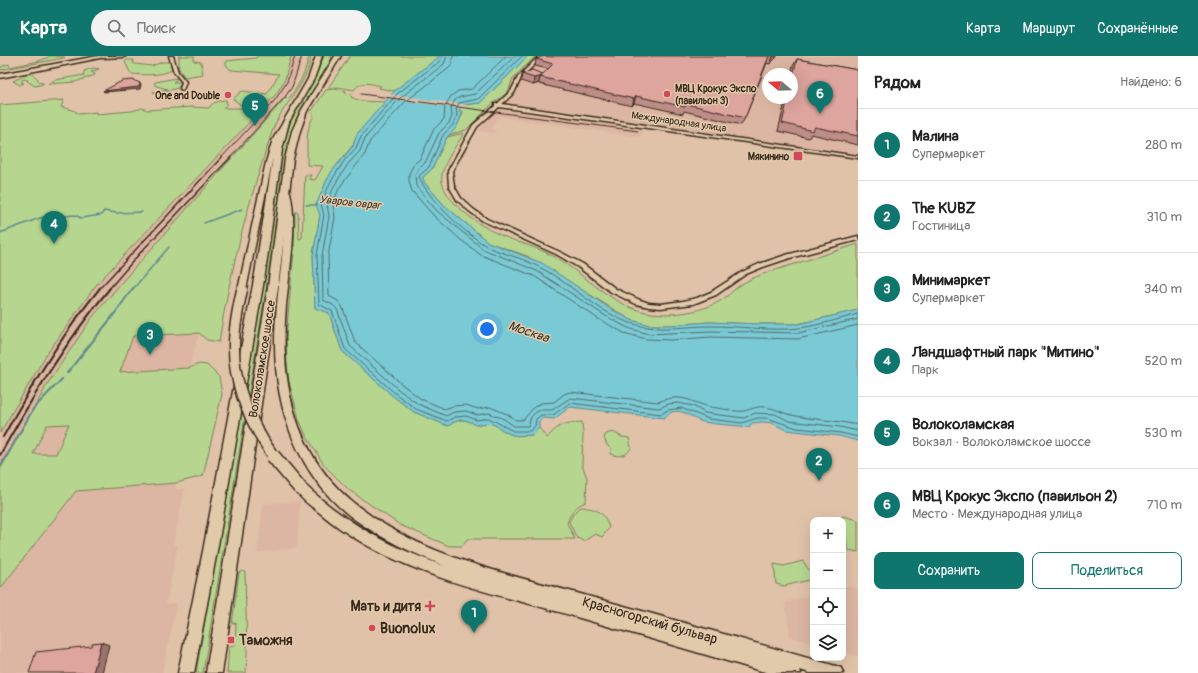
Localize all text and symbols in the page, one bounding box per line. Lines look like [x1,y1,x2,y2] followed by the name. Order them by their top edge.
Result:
[91,10,371,46] search box
[20,16,67,40] text: Карта
[105,17,127,39] icon: search
[137,19,176,38] text: Поиск
[966,20,1001,37] text: Карта
[1023,20,1075,37] text: Маршрут
[1097,20,1178,37] text: Сохранённые
[762,68,798,104] north arrow
[874,72,921,93] text: Рядом
[1120,74,1182,90] text: Найдено: 6
[807,81,833,114] pin: 6
[675,83,757,107] place label: МВЦ Крокус Экспо (павильон 3)
[662,89,672,99] marker: МВЦ Крокус Экспо (павильон 3)
[155,90,221,102] place label: One and Double
[223,90,233,100] marker: One and Double
[242,93,268,126] pin: 5
[631,109,728,135] street label: Международная улица
[912,127,959,146] text: Малина
[884,137,890,153] text: 1
[1145,137,1182,153] text: 280 m
[912,146,985,162] text: Супермаркет
[792,150,804,162] marker: Мякинино
[748,151,790,163] place label: Мякинино
[319,193,383,212] water label: Уваров овраг
[912,199,976,218] text: The KUBZ
[883,209,891,225] text: 2
[1146,209,1182,225] text: 310 m
[41,211,67,244] pin: 4
[912,218,970,234] text: Гостиница
[912,271,990,290] text: Минимаркет
[883,281,891,297] text: 3
[1144,281,1182,297] text: 340 m
[912,290,985,306] text: Супермаркет
[246,299,279,419] street label: Волоколамское шоссе
[506,318,552,347] water label: Москва
[477,319,497,339] your location
[137,322,163,355] pin: 3
[912,343,1100,362] text: Ландшафтный парк "Митино"
[883,353,891,369] text: 4
[1144,353,1182,369] text: 520 m
[912,362,939,378] text: Парк
[912,415,1014,434] text: Волоколамская
[883,425,891,441] text: 5
[1144,425,1182,441] text: 530 m
[912,434,1091,450] text: Вокзал · Волоколамское шоссе
[806,448,832,481] pin: 2
[912,487,1118,506] text: МВЦ Крокус Экспо (павильон 2)
[883,497,891,513] text: 6
[1147,497,1182,513] text: 710 m
[912,506,1082,522] text: Место · Международная улица
[810,517,846,661] map controls
[810,517,846,553] button: +
[874,552,1024,589] button: Сохранить
[1032,552,1182,589] button: Поделиться
[810,553,846,589] button: −
[810,589,846,625] button: locate
[580,593,720,648] street label: Красногорский бульвар
[350,598,421,615] place label: Мать и дитя
[424,600,436,612] marker: Мать и дитя
[461,600,487,633] pin: 1
[380,620,435,637] place label: Buonolux
[367,623,377,633] marker: Buonolux
[810,625,846,661] button: layers
[238,632,293,649] place label: Таможня
[226,635,236,645] marker: Таможня

